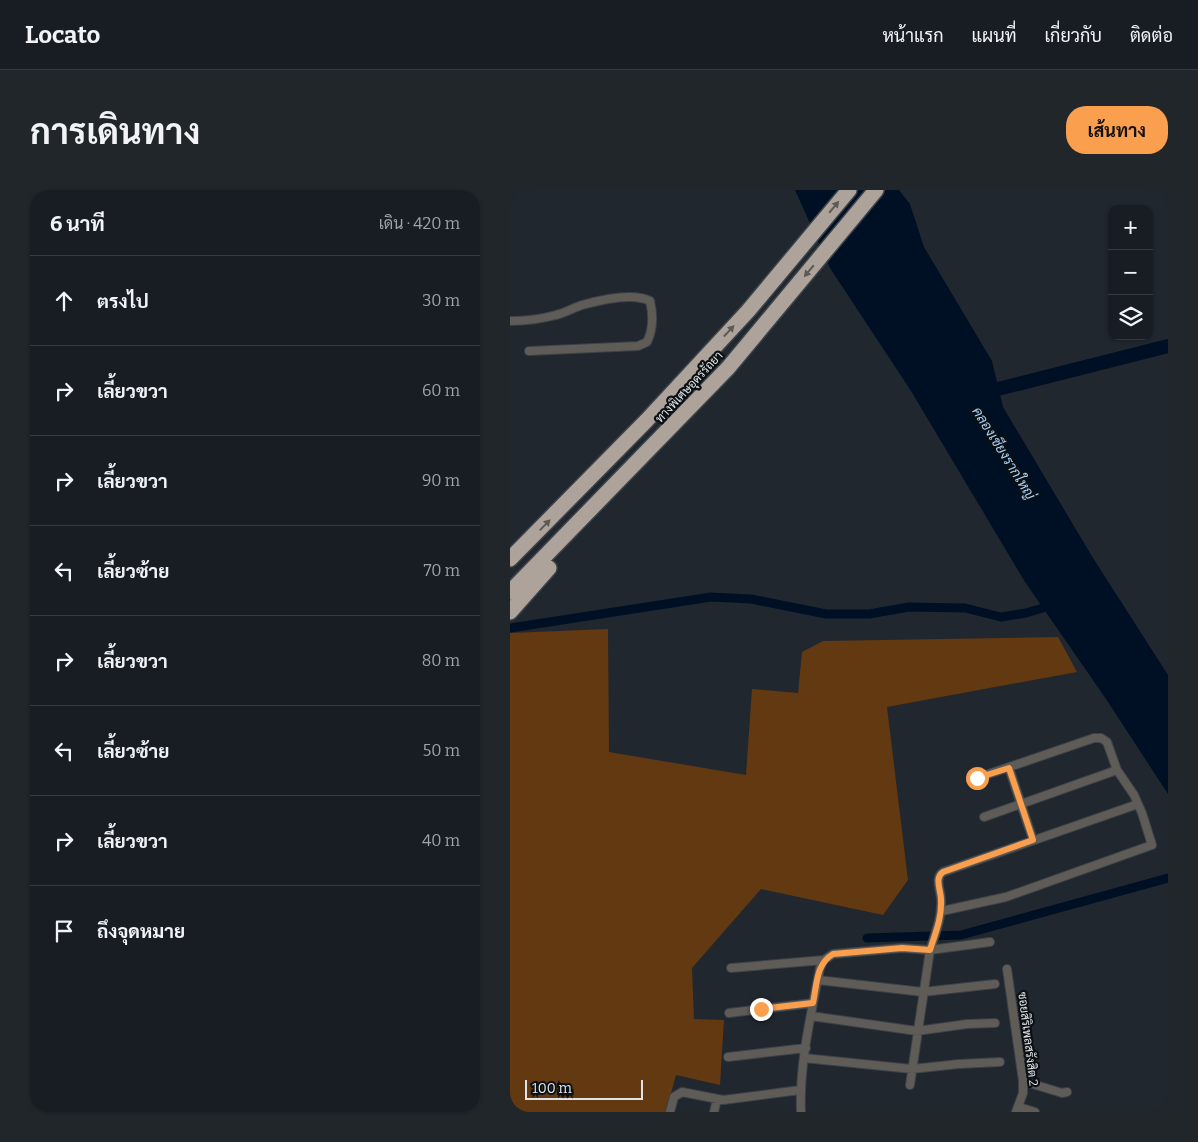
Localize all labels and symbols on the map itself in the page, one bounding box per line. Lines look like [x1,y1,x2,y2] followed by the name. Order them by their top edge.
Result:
[829,201,840,214] one-way arrow
[804,265,815,278] one-way arrow
[723,326,735,338] one-way arrow
[652,348,727,427] street label: ทางพิเศษอุดรรัถยา
[968,403,1040,504] water label: คลองเชียงรากใหญ่
[539,519,551,531] one-way arrow
[966,767,989,790] route start
[1015,991,1041,1087] street label: ซอยสิริเพลสรังสิต 2
[750,998,773,1021] route end
[525,1077,642,1100] scale bar

